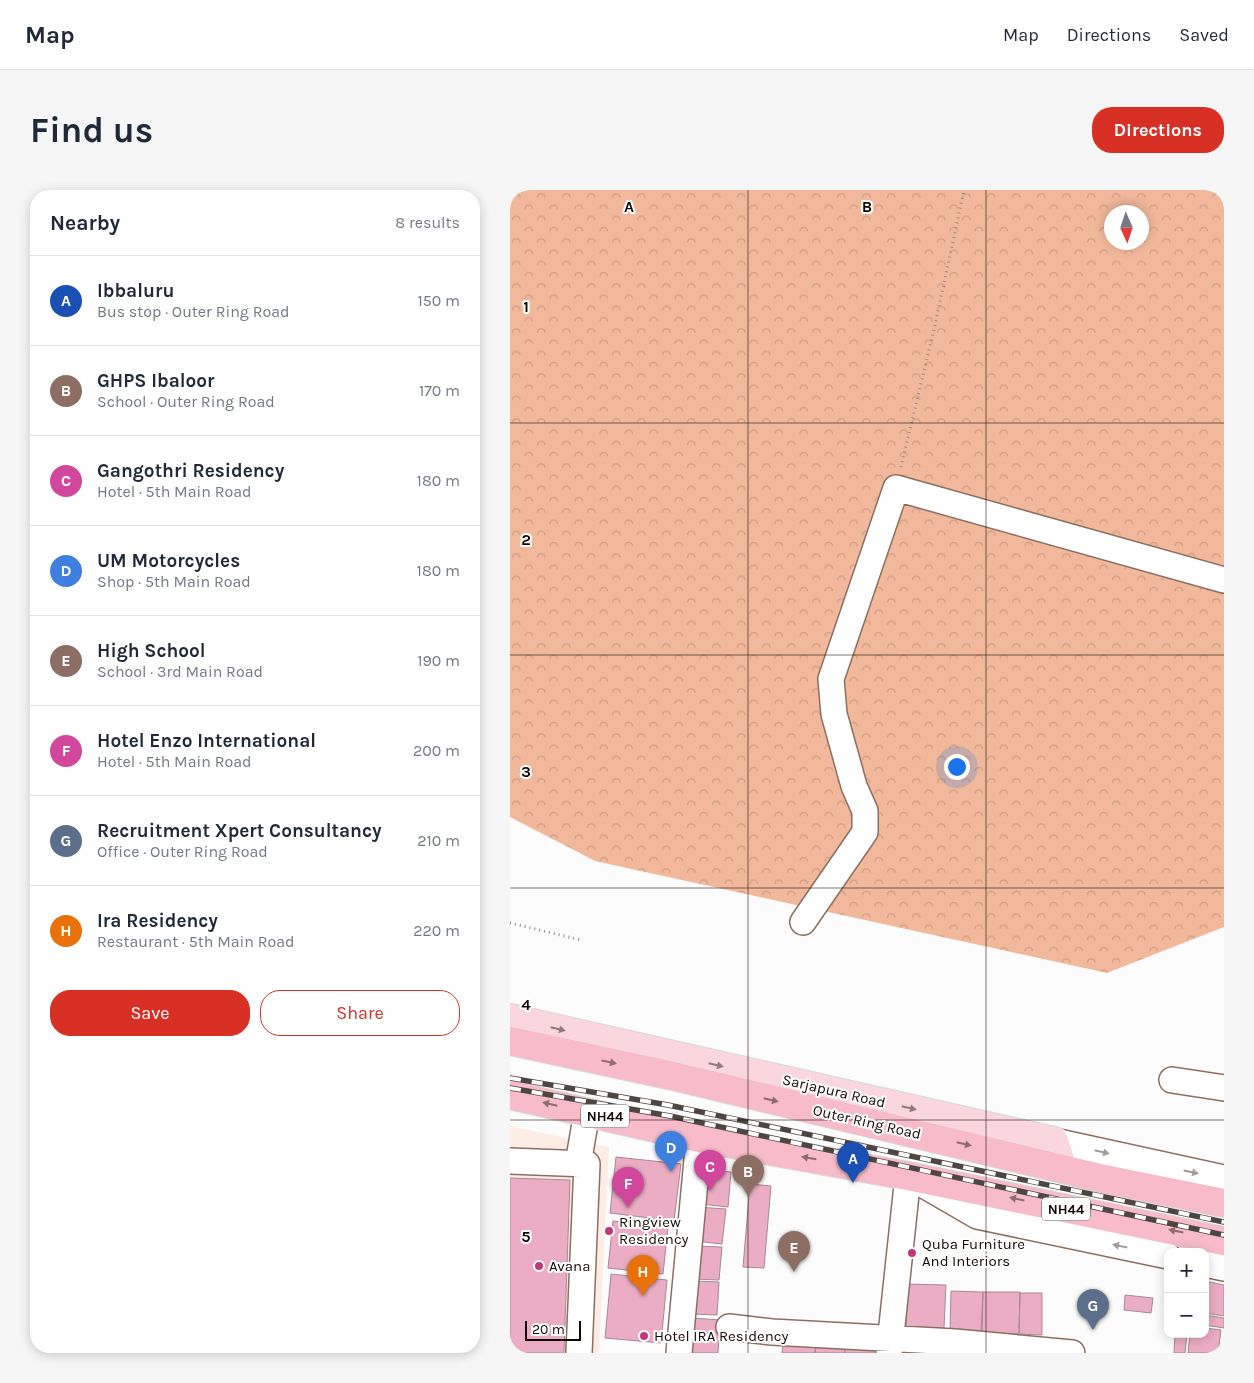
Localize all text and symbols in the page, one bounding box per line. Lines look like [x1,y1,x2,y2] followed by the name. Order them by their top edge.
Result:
[25,21,75,49] text: Map
[1003,24,1039,46] text: Map
[1067,24,1151,46] text: Directions
[1179,24,1229,46] text: Saved
[1092,107,1224,153] button: Directions
[30,110,153,151] text: Find us
[624,197,634,216] text: A
[862,197,872,216] text: B
[1104,205,1149,250] north arrow
[50,211,120,235] text: Nearby
[395,213,460,232] text: 8 results
[97,280,174,302] text: Ibbaluru
[61,291,71,310] text: A
[417,291,460,310] text: 150 m
[523,297,529,316] text: 1
[97,302,290,321] text: Bus stop · Outer Ring Road
[97,370,215,392] text: GHPS Ibaloor
[61,381,71,400] text: B
[419,381,460,400] text: 170 m
[97,392,275,411] text: School · Outer Ring Road
[97,460,284,482] text: Gangothri Residency
[61,471,71,490] text: C
[417,471,460,490] text: 180 m
[97,482,252,501] text: Hotel · 5th Main Road
[521,530,531,549] text: 2
[97,550,240,572] text: UM Motorcycles
[61,561,71,580] text: D
[417,561,460,580] text: 180 m
[97,572,251,591] text: Shop · 5th Main Road
[97,640,206,662] text: High School
[61,651,71,670] text: E
[417,651,460,670] text: 190 m
[97,662,263,681] text: School · 3rd Main Road
[97,730,316,752] text: Hotel Enzo International
[62,741,70,760] text: F
[413,741,460,760] text: 200 m
[97,752,252,771] text: Hotel · 5th Main Road
[944,754,970,780] your location
[521,762,531,781] text: 3
[97,820,382,842] text: Recruitment Xpert Consultancy
[61,831,71,850] text: G
[417,831,460,850] text: 210 m
[97,842,268,861] text: Office · Outer Ring Road
[97,910,218,932] text: Ira Residency
[60,921,72,940] text: H
[413,921,460,940] text: 220 m
[97,932,295,951] text: Restaurant · 5th Main Road
[50,990,250,1036] button: Save
[260,990,460,1036] button: Share
[521,995,531,1014] text: 4
[550,1025,565,1033] one-way arrow
[601,1058,616,1066] one-way arrow
[708,1061,724,1069] one-way arrow
[781,1070,887,1112] street label: Sarjapura Road
[764,1096,779,1104] one-way arrow
[541,1099,557,1107] one-way arrow
[811,1101,923,1143] street label: Outer Ring Road
[581,1104,629,1128] road number: NH44
[901,1104,916,1112] one-way arrow
[655,1131,687,1172] pin: D
[956,1141,972,1149] one-way arrow
[837,1142,869,1183] pin: A
[1094,1148,1109,1156] one-way arrow
[694,1150,726,1191] pin: C
[800,1153,816,1161] one-way arrow
[732,1155,764,1196] pin: B
[612,1167,644,1208] pin: F
[1184,1168,1200,1176] one-way arrow
[1009,1194,1025,1202] one-way arrow
[1042,1198,1090,1220] road number: NH44
[619,1213,689,1248] place label: Ringview Residency
[603,1225,615,1237] marker: Ringview Residency
[521,1227,531,1246] text: 5
[1168,1227,1184,1235] one-way arrow
[778,1231,810,1272] pin: E
[922,1235,1025,1270] place label: Quba Furniture And Interiors
[1112,1242,1128,1250] one-way arrow
[906,1247,918,1259] marker: Quba Furniture And Interiors
[1164,1248,1209,1338] map controls
[1164,1248,1209,1293] button: +
[627,1255,659,1296] pin: H
[549,1257,590,1275] place label: Avana
[533,1260,545,1272] marker: Avana
[1077,1289,1109,1330] pin: G
[1164,1293,1209,1338] button: −
[525,1318,581,1341] scale bar
[532,1321,565,1338] text: 20 m
[654,1327,789,1345] place label: Hotel IRA Residency
[638,1330,650,1342] marker: Hotel IRA Residency

